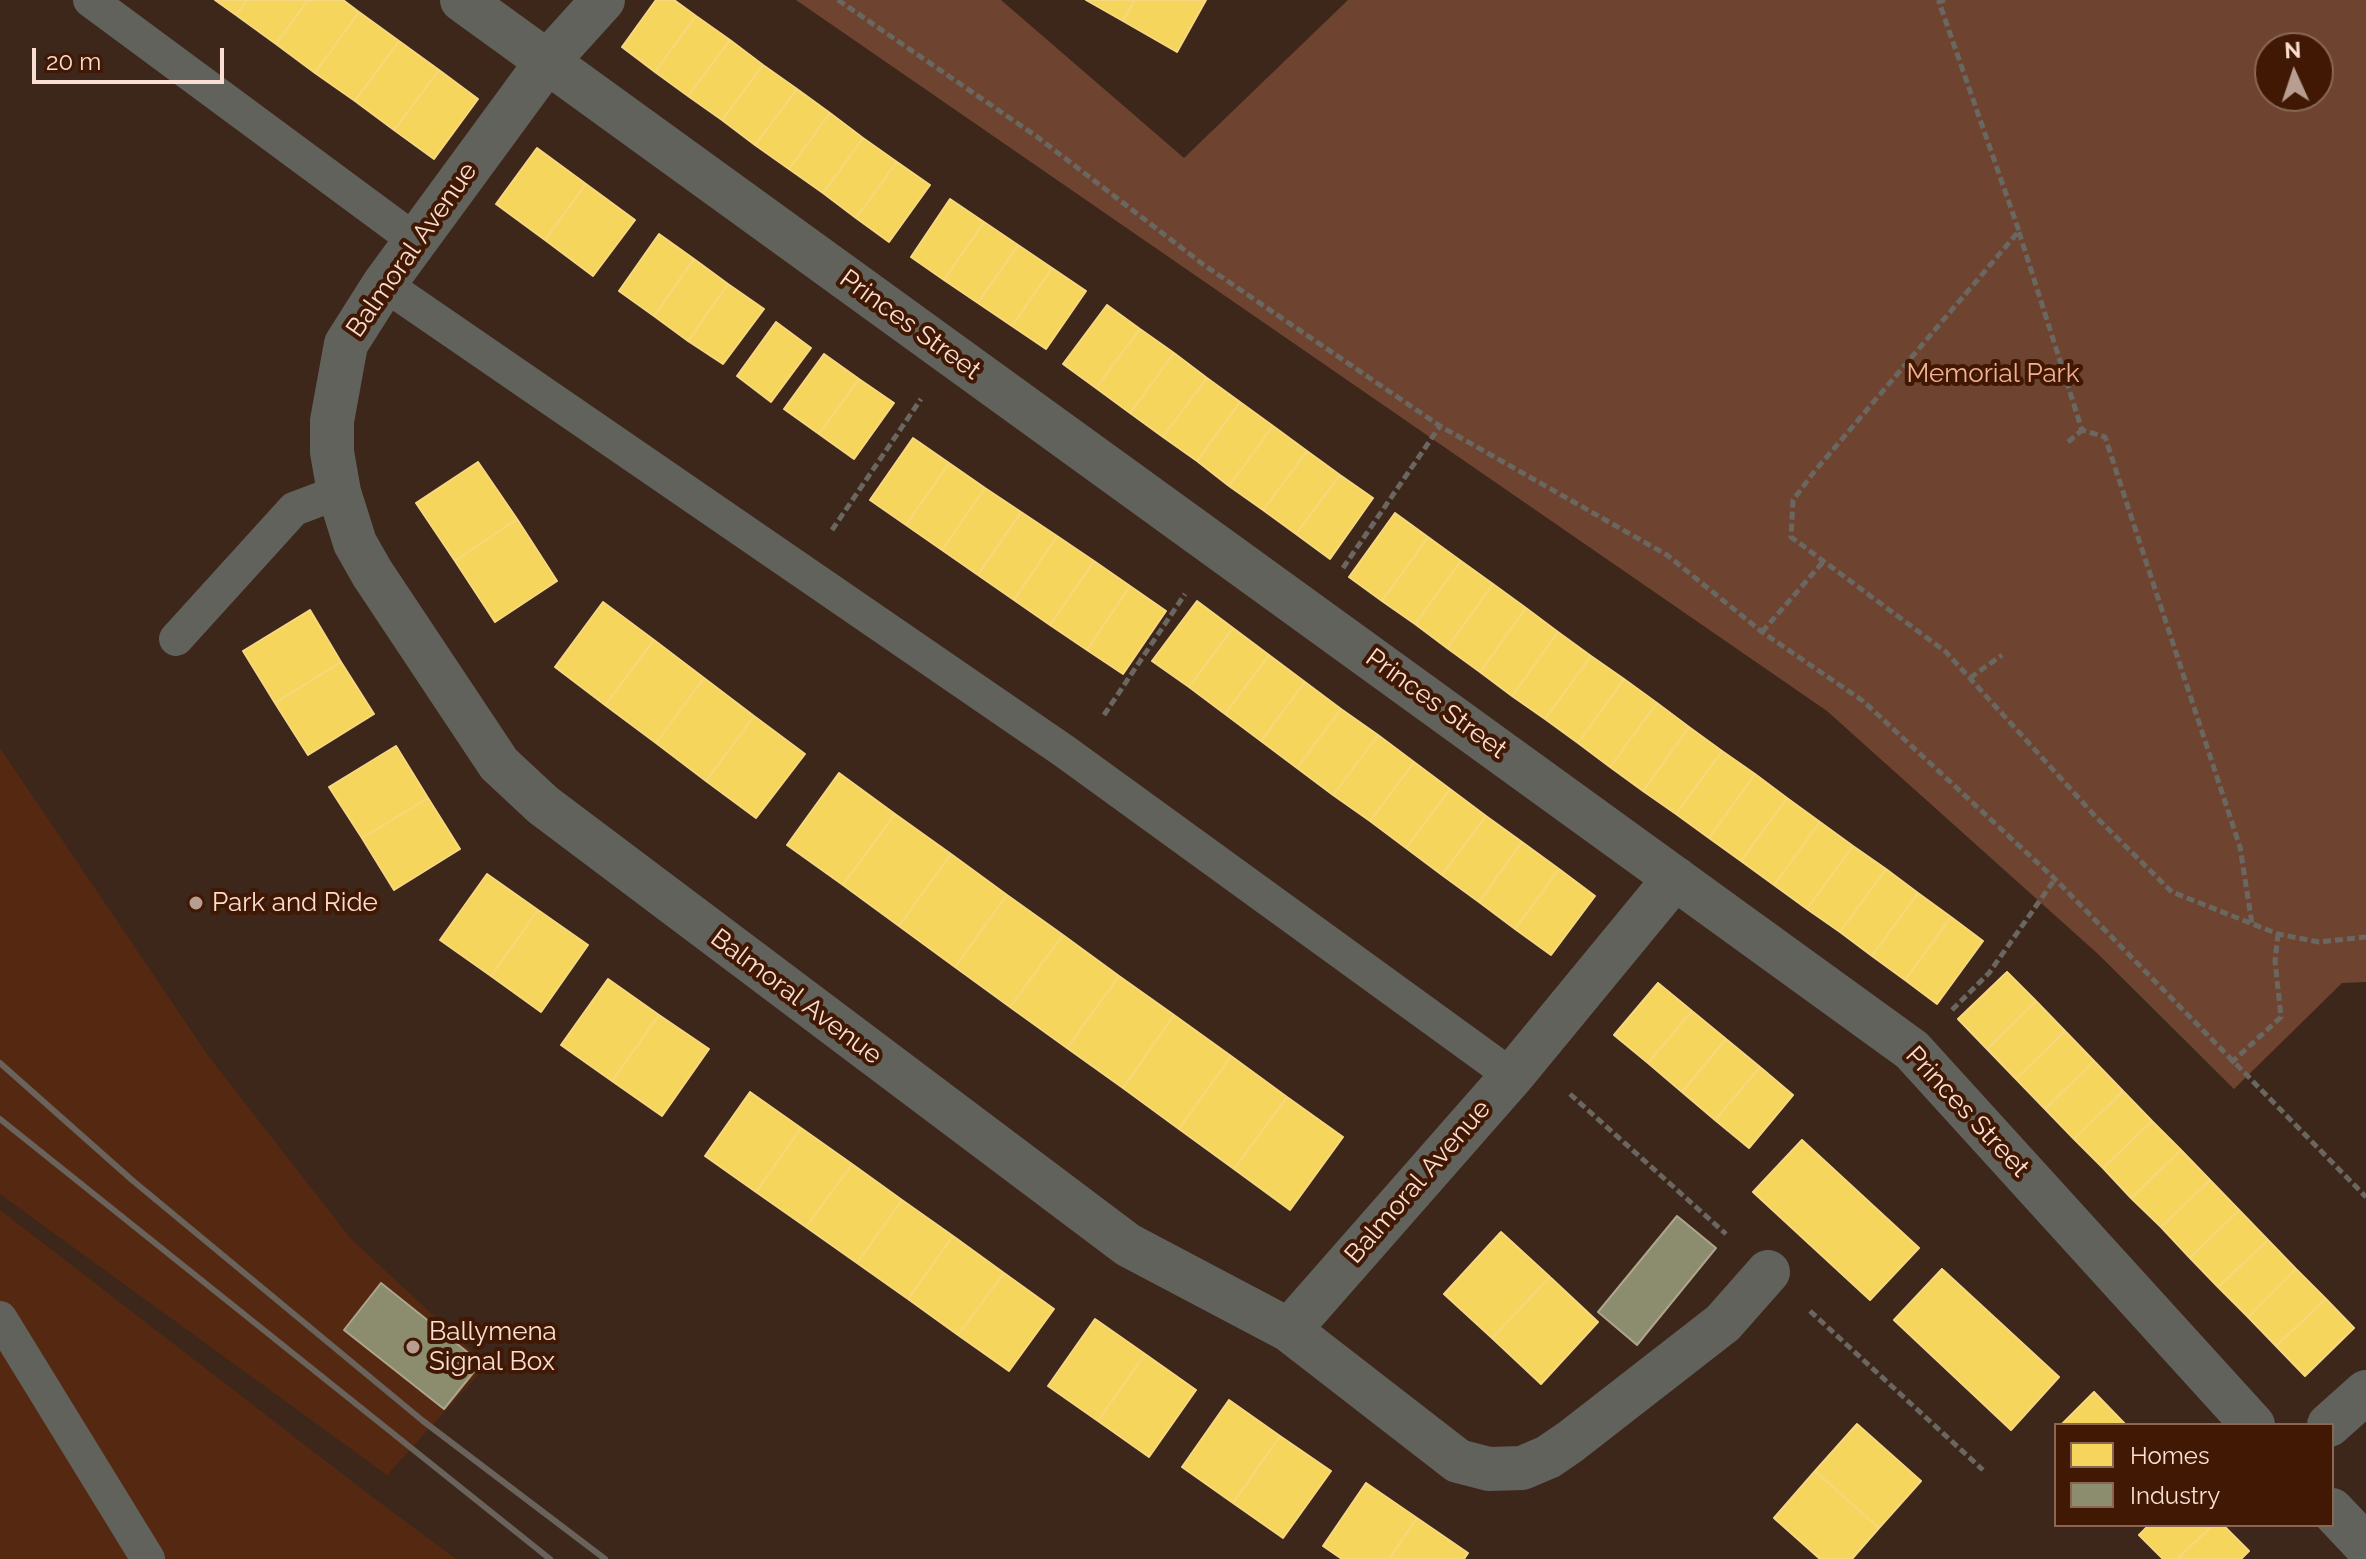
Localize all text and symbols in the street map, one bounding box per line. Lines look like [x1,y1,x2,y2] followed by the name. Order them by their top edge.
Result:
[36,32,228,82] scale bar
[2254,32,2334,112] north arrow
[2284,37,2302,63] text: N
[46,47,101,76] text: 20 m
[340,157,484,343] street label: Balmoral Avenue
[833,263,987,387] street label: Princes Street
[1907,358,2079,390] park label: Memorial Park
[1359,642,1513,766] street label: Princes Street
[212,887,378,919] place label: Park and Ride
[187,894,205,912] marker: Park and Ride
[704,923,888,1071] street label: Balmoral Avenue
[1899,1040,2035,1184] street label: Princes Street
[1339,1094,1497,1270] street label: Balmoral Avenue
[429,1316,557,1378] place label: Ballymena Signal Box
[404,1338,422,1356] marker: Ballymena Signal Box
[2054,1423,2334,1527] legend
[2130,1441,2210,1470] text: Homes
[2130,1481,2220,1510] text: Industry

